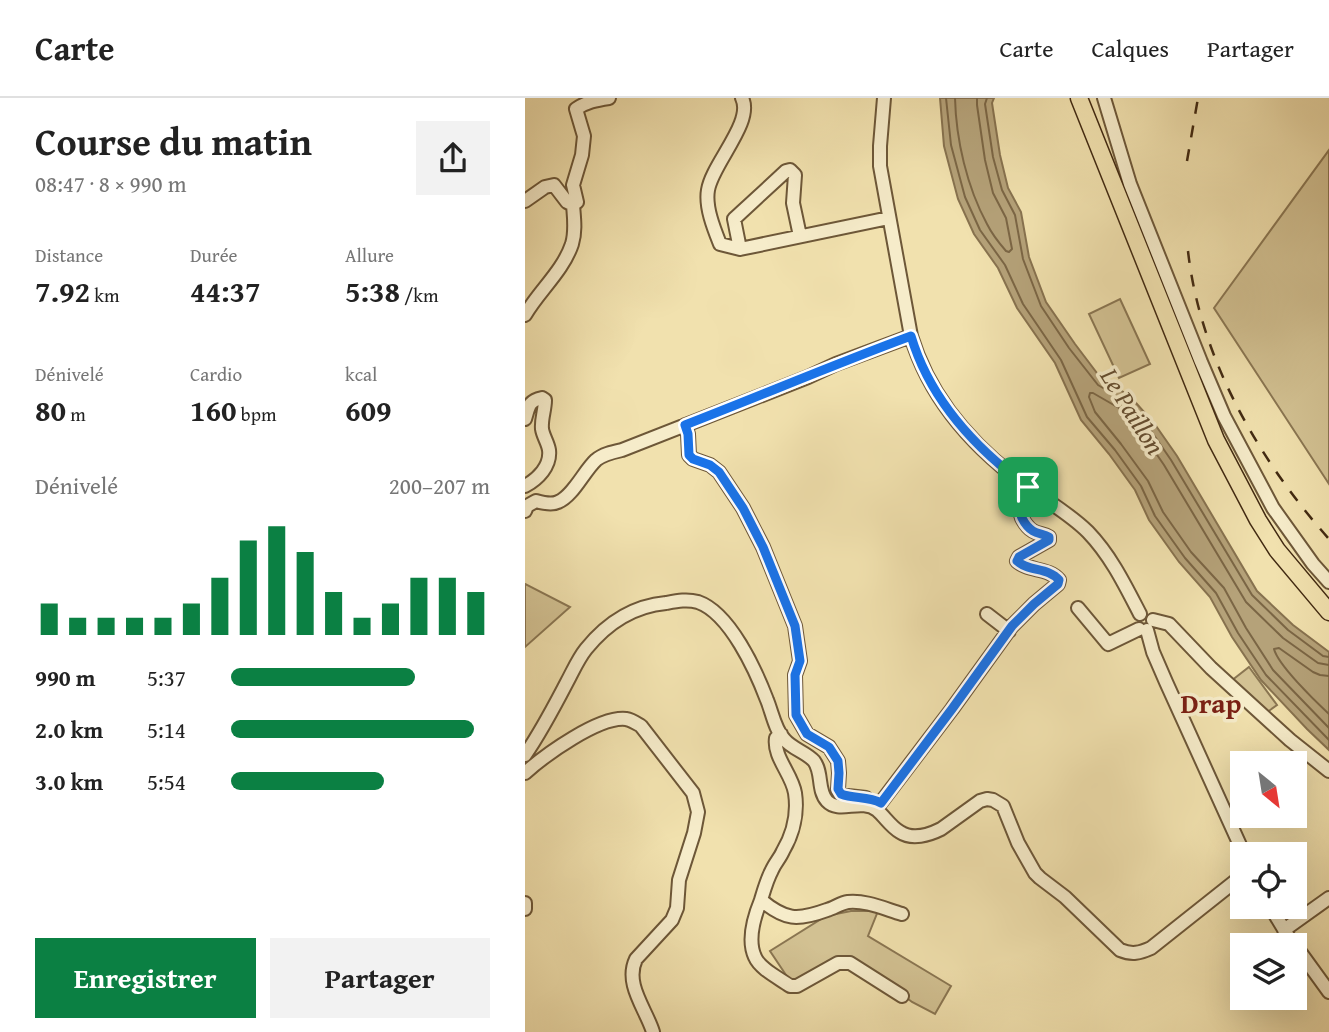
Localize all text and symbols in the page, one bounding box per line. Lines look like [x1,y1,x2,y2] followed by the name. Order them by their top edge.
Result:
[35,24,114,72] text: Carte
[999,31,1053,66] text: Carte
[1091,31,1169,66] text: Calques
[1207,31,1294,66] text: Partager
[35,113,312,169] text: Course du matin
[416,121,490,195] button: share
[35,167,187,200] text: 08:47 · 8 × 990 m
[35,241,103,269] text: Distance
[190,241,237,269] text: Durée
[345,241,394,269] text: Allure
[35,269,90,313] text: 7.92
[190,269,261,313] text: 44:37
[345,269,400,313] text: 5:38
[90,281,119,309] text: km
[400,281,438,309] text: /km
[1090,359,1175,462] water label: Le Paillon
[35,360,104,388] text: Dénivelé
[190,360,242,388] text: Cardio
[345,360,377,388] text: kcal
[35,388,66,432] text: 80
[190,388,237,432] text: 160
[345,388,392,432] text: 609
[66,400,86,428] text: m
[237,400,276,428] text: bpm
[998,457,1058,517] pin
[1009,468,1047,506] icon: arrive
[35,469,118,502] text: Dénivelé
[389,469,490,502] text: 200–207 m
[35,661,96,694] text: 990 m
[147,661,186,694] text: 5:37
[1180,682,1242,723] district label: Drap
[35,713,103,746] text: 2.0 km
[147,713,186,746] text: 5:14
[1230,751,1307,828] north arrow
[1230,751,1307,1010] map controls
[35,765,103,798] text: 3.0 km
[147,765,186,798] text: 5:54
[1230,842,1307,919] button: locate
[1230,933,1307,1010] button: layers
[35,938,256,1018] button: Enregistrer
[270,938,490,1018] button: Partager

